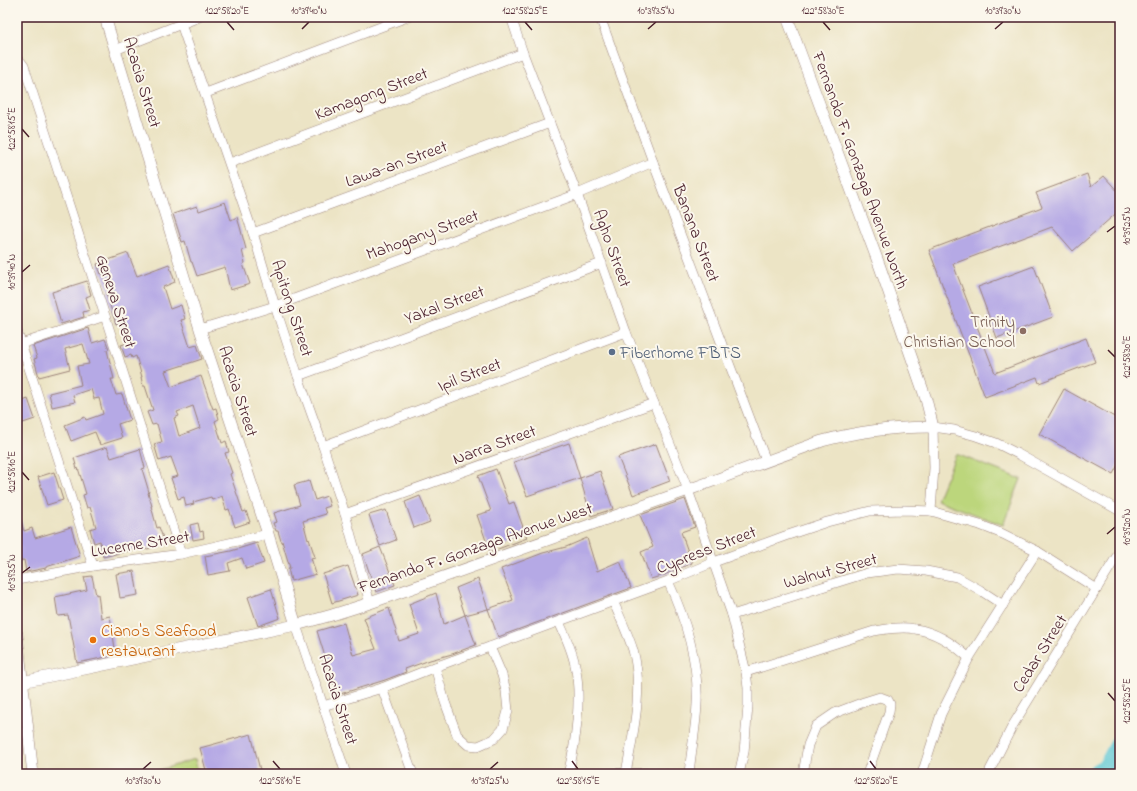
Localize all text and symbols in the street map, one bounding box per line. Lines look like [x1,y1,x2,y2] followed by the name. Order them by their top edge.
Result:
[205,4,249,19] text: 122°58'20"E
[291,4,327,19] text: 10°39'40"N
[502,4,548,19] text: 122°58'25"E
[637,4,675,19] text: 10°39'35"N
[801,4,845,19] text: 122°58'30"E
[985,4,1021,19] text: 10°39'30"N
[116,34,167,131] street label: Acacia Street
[803,47,914,293] street label: Fernando F. Gonzaga Avenue North
[311,61,433,129] street label: Kamagong Street
[5,107,20,151] text: 122°58'15"E
[342,134,451,194] street label: Lawa-an Street
[665,180,726,286] street label: Banana Street
[363,203,483,269] street label: Mahogany Street
[584,206,637,292] street label: Agho Street
[1120,207,1135,245] text: 10°39'25"N
[89,251,143,352] street label: Geneva Street
[5,254,20,290] text: 10°39'40"N
[262,257,319,361] street label: Apitong Street
[401,279,488,331] street label: Yakal Street
[903,310,1015,355] place label: Trinity Christian School
[1018,326,1028,336] marker: Trinity Christian School
[1120,335,1135,379] text: 122°58'30"E
[619,341,741,366] place label: Fiberhome FBTS
[211,343,264,440] street label: Acacia Street
[607,347,617,357] marker: Fiberhome FBTS
[434,352,505,399] street label: Ipil Street
[449,419,540,472] street label: Narra Street
[5,451,20,493] text: 122°58'10"E
[354,496,597,603] street label: Fernando F. Gonzaga Avenue West
[1120,508,1135,545] text: 10°39'20"N
[653,520,761,582] street label: Cypress Street
[89,524,192,565] street label: Lucerne Street
[781,547,880,596] street label: Walnut Street
[5,554,20,592] text: 10°39'35"N
[1006,610,1074,698] street label: Cedar Street
[101,619,217,664] place label: Ciano's Seafood restaurant
[88,635,98,645] marker: Ciano's Seafood restaurant
[311,651,364,748] street label: Acacia Street
[1120,678,1135,724] text: 122°58'25"E
[125,774,161,789] text: 10°39'30"N
[259,774,301,789] text: 122°58'10"E
[471,774,509,789] text: 10°39'25"N
[556,774,600,789] text: 122°58'15"E
[854,774,898,789] text: 122°58'20"E

